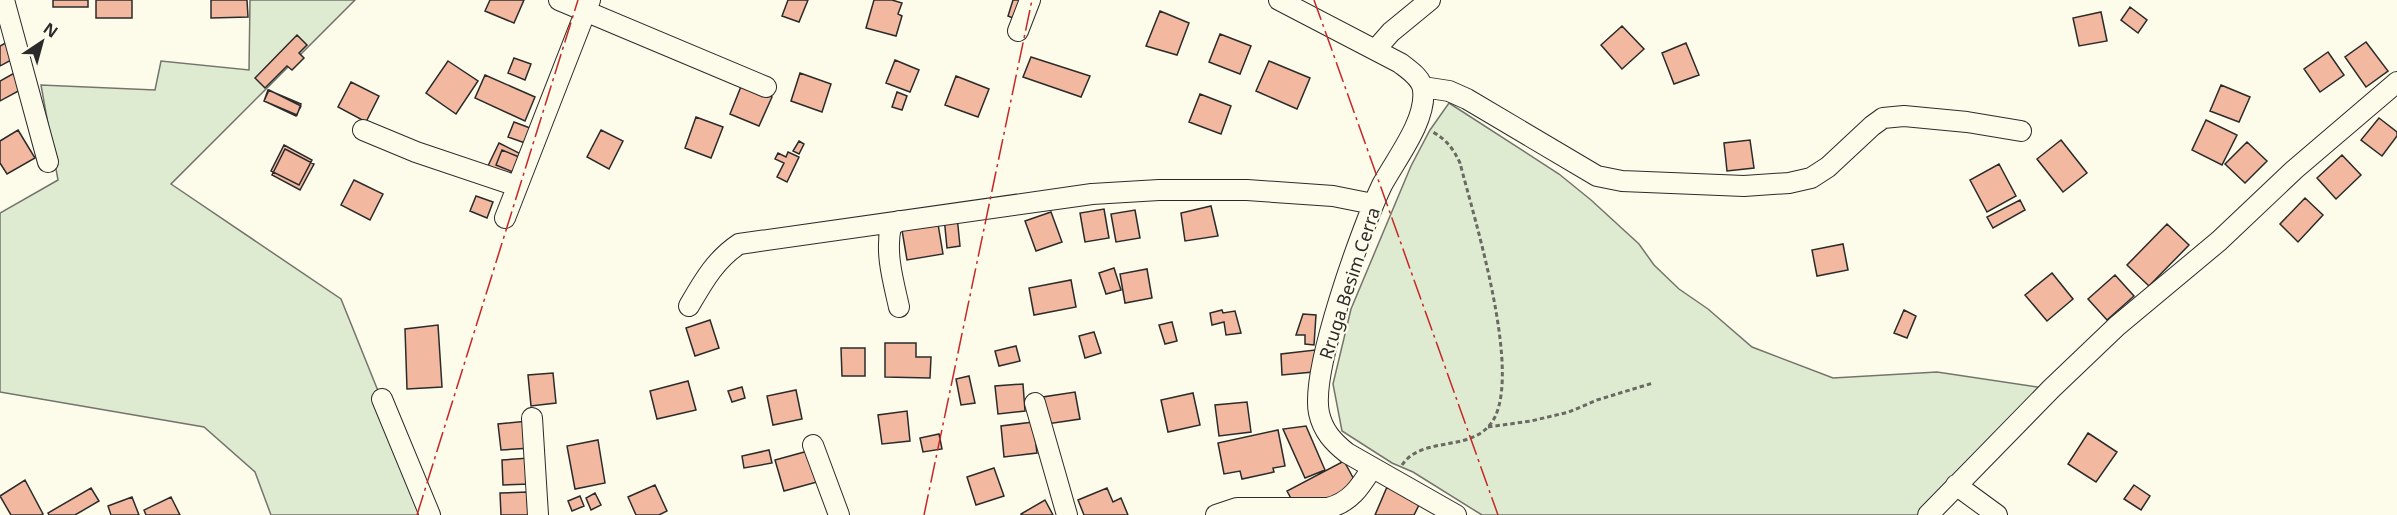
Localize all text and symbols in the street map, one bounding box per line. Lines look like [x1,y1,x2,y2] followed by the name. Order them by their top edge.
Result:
[12,12,72,72] north arrow
[39,17,63,43] text: N
[1313,204,1385,362] street label: Rruga Besim Cerra

